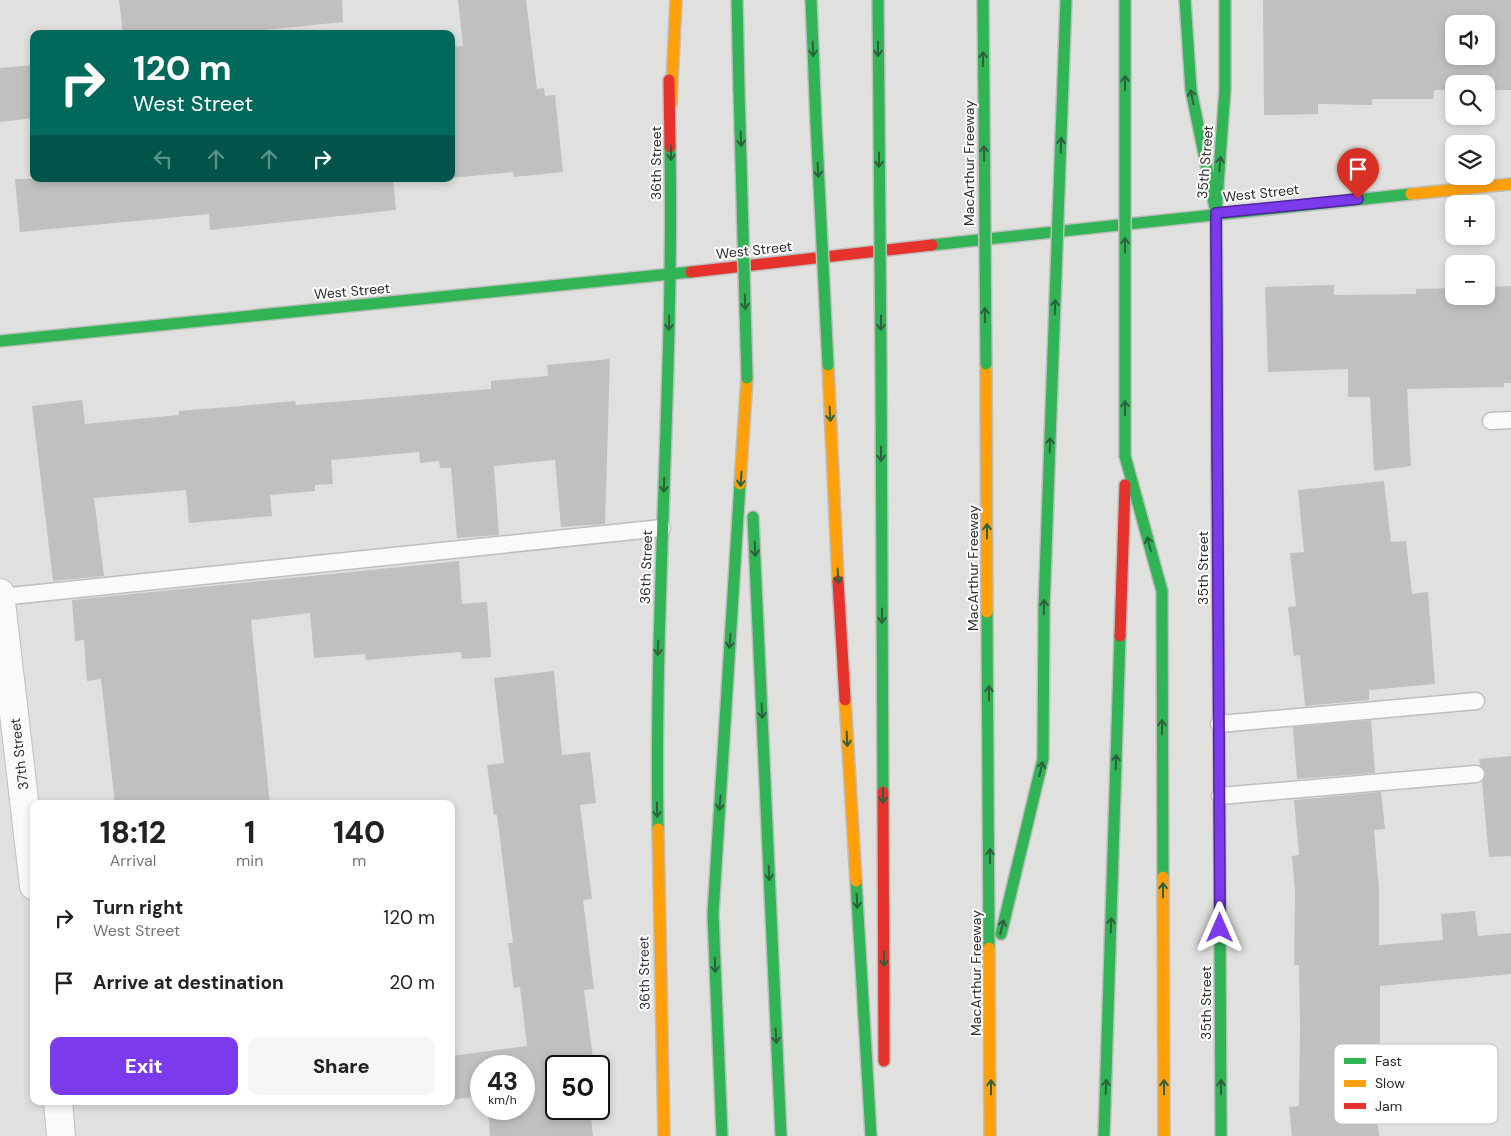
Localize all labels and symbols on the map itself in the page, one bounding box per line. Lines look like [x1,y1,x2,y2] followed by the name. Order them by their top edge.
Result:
[808,40,817,56] one-way arrow
[874,40,883,56] one-way arrow
[978,51,988,67] one-way arrow
[1120,75,1130,91] one-way arrow
[1187,89,1197,105] one-way arrow
[960,100,978,226] street label: MacArthur Freeway
[1193,124,1217,200] street label: 35th Street
[647,126,665,200] street label: 36th Street
[736,130,746,147] one-way arrow
[1056,137,1066,154] one-way arrow
[666,144,676,160] one-way arrow
[979,145,989,162] one-way arrow
[1337,148,1379,199] pin
[874,152,884,168] one-way arrow
[1215,157,1225,173] one-way arrow
[814,162,823,178] one-way arrow
[1222,180,1300,206] street label: West Street
[715,237,793,263] street label: West Street
[1120,237,1130,254] one-way arrow
[313,279,391,303] street label: West Street
[740,293,750,309] one-way arrow
[1050,300,1059,316] one-way arrow
[981,308,990,324] one-way arrow
[876,314,886,330] one-way arrow
[665,315,674,331] one-way arrow
[1120,400,1130,416] one-way arrow
[825,406,834,422] one-way arrow
[1045,437,1054,453] one-way arrow
[876,445,886,461] one-way arrow
[736,471,745,487] one-way arrow
[659,477,668,493] one-way arrow
[964,505,982,631] street label: MacArthur Freeway
[982,523,992,540] one-way arrow
[636,530,656,604] street label: 36th Street
[1194,531,1212,605] street label: 35th Street
[1144,536,1153,552] one-way arrow
[750,541,759,557] one-way arrow
[833,568,842,584] one-way arrow
[1039,599,1049,616] one-way arrow
[877,608,887,624] one-way arrow
[726,633,735,649] one-way arrow
[653,640,663,656] one-way arrow
[984,686,994,702] one-way arrow
[757,703,766,719] one-way arrow
[6,717,32,791] street label: 37th Street
[1157,720,1167,736] one-way arrow
[843,730,852,746] one-way arrow
[1111,755,1120,771] one-way arrow
[1037,762,1046,778] one-way arrow
[878,788,888,804] one-way arrow
[715,795,724,811] one-way arrow
[652,802,662,818] one-way arrow
[985,848,995,864] one-way arrow
[765,865,774,881] one-way arrow
[1158,882,1168,898] one-way arrow
[853,893,862,909] one-way arrow
[1193,901,1245,953] position arrow
[967,910,985,1036] street label: MacArthur Freeway
[1106,917,1115,933] one-way arrow
[998,920,1007,936] one-way arrow
[634,936,654,1010] street label: 36th Street
[879,950,888,966] one-way arrow
[710,957,719,973] one-way arrow
[1197,966,1215,1040] street label: 35th Street
[772,1028,781,1044] one-way arrow
[1334,1044,1498,1124] legend
[1375,1052,1402,1070] text: Fast
[545,1055,610,1120] speed limit sign: 50
[1375,1074,1405,1092] text: Slow
[986,1080,995,1096] one-way arrow
[1101,1080,1110,1096] one-way arrow
[1159,1080,1169,1096] one-way arrow
[1216,1080,1226,1096] one-way arrow
[1375,1097,1402,1115] text: Jam

